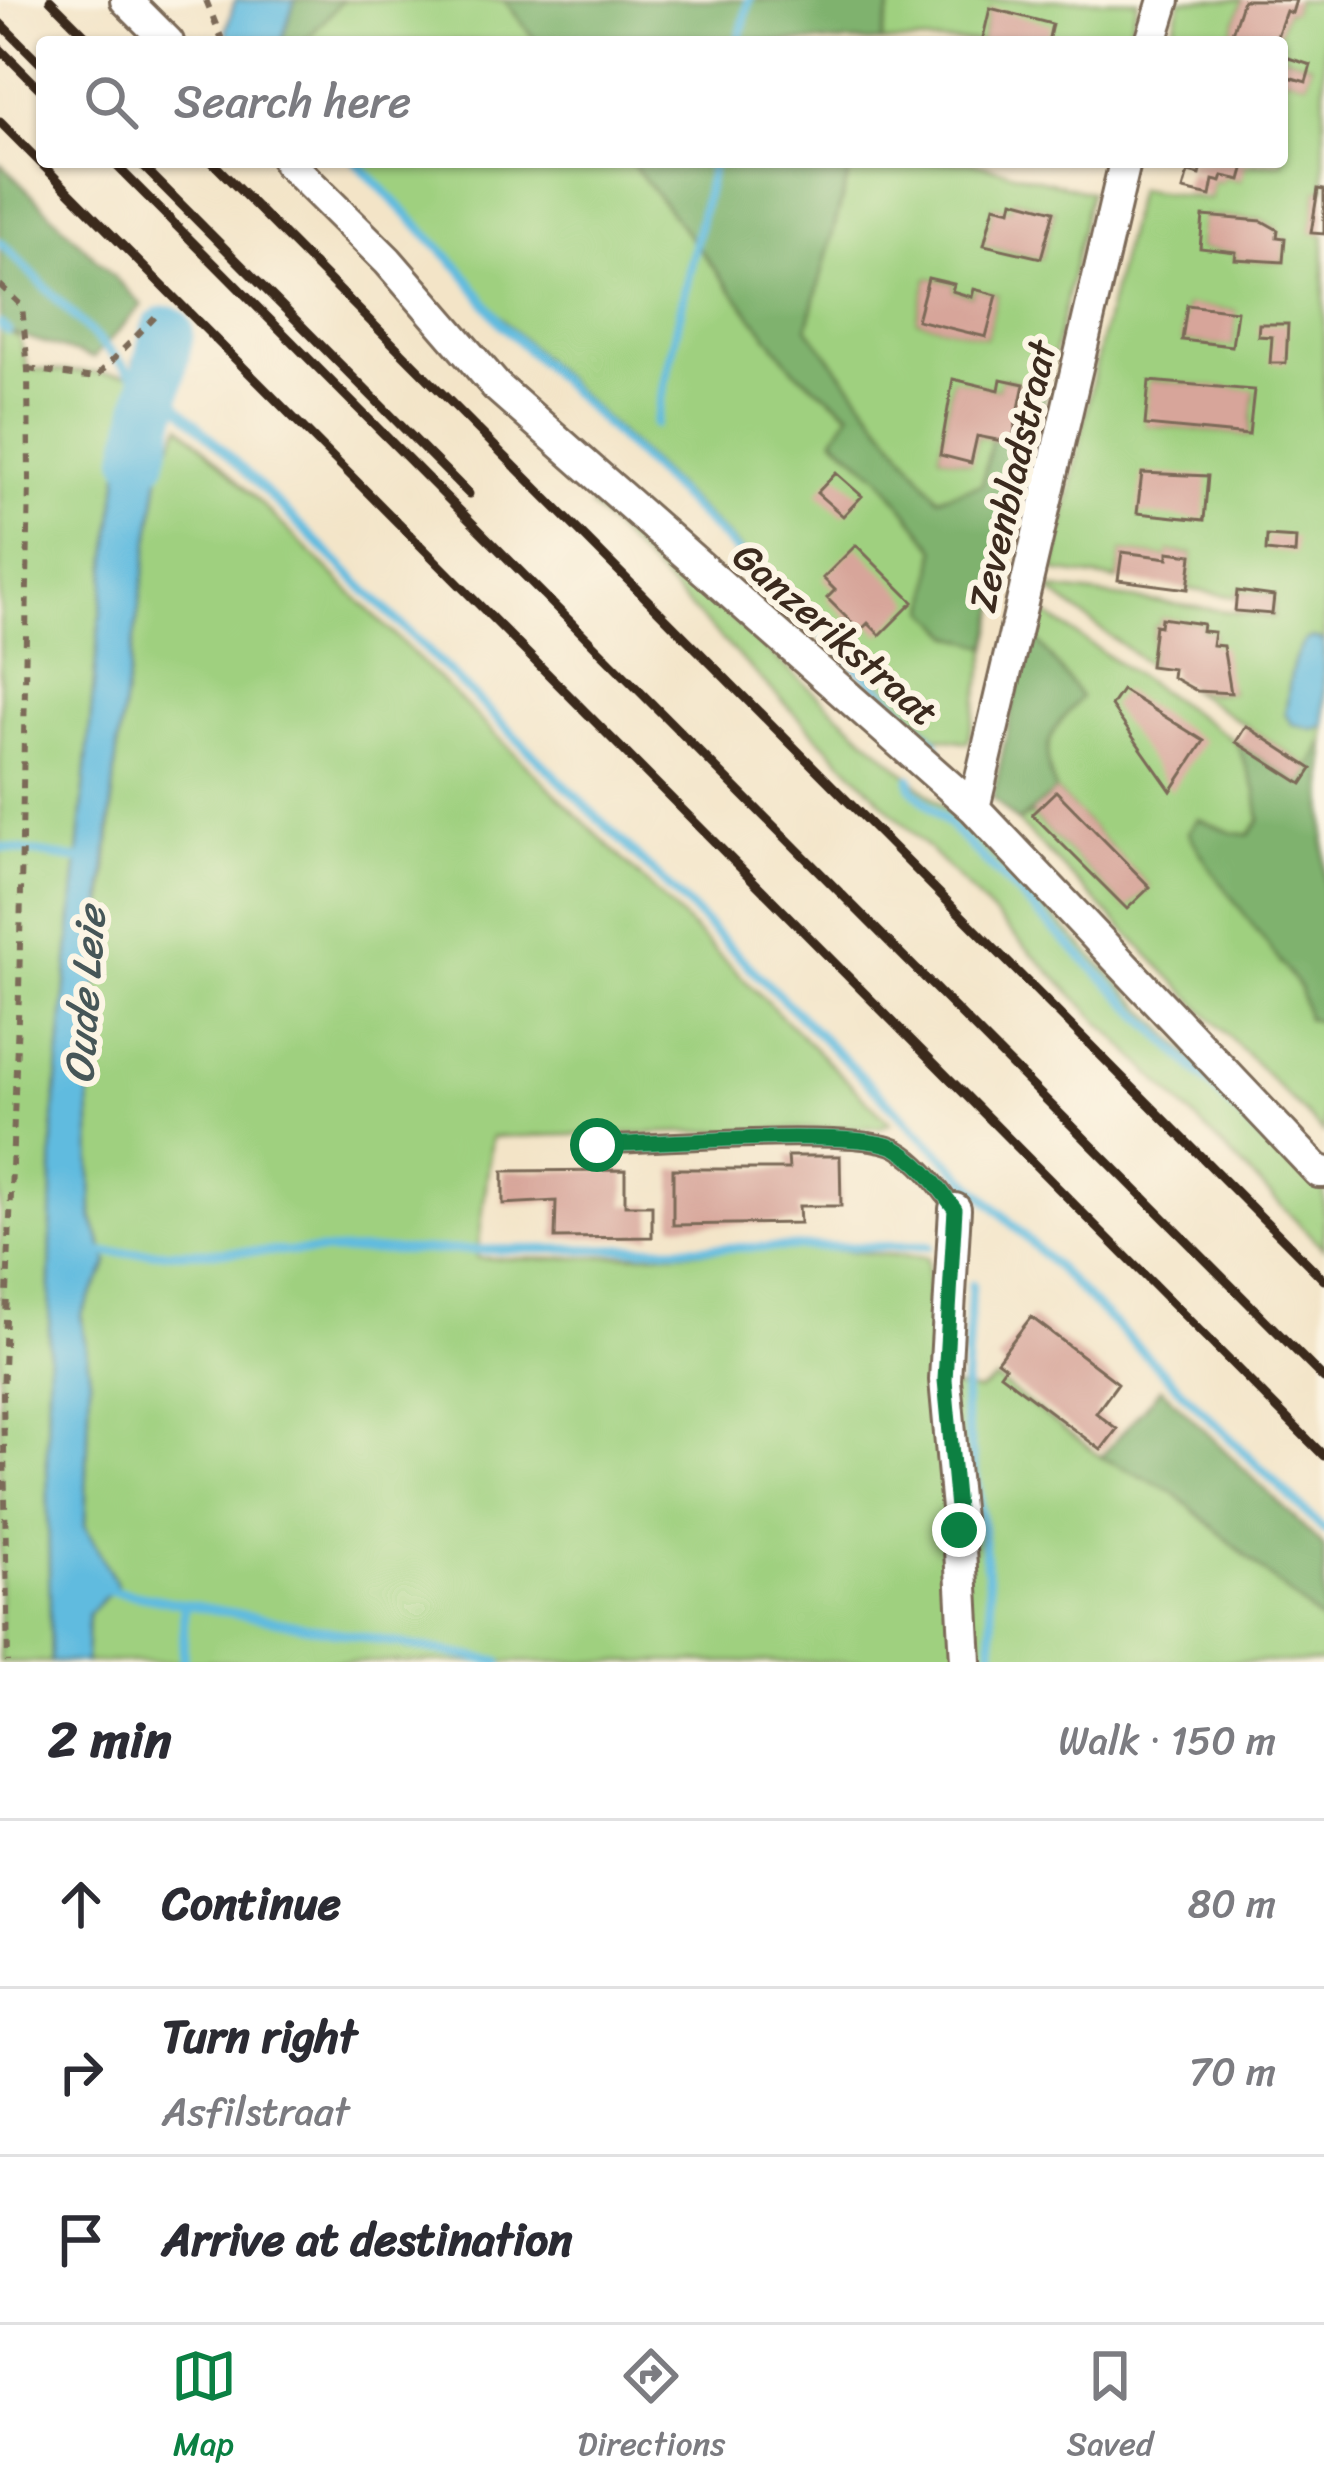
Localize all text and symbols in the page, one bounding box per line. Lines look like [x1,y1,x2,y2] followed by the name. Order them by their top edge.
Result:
[36,36,1288,168] search box
[174,62,411,142] text: Search here
[78,69,144,135] icon: search
[947,332,1077,618] street label: Zevenbladstraat
[716,524,956,744] street label: Ganzerikstraat
[42,901,128,1086] water label: Oude Leie
[570,1118,624,1172] route start
[932,1503,986,1557] route end
[48,1695,171,1785] text: 2 min
[1058,1706,1276,1775] text: Walk · 150 m
[162,1864,341,1944] text: Continue
[1188,1869,1276,1938] text: 80 m
[48,1871,114,1937] icon: ahead
[162,1997,357,2077] text: Turn right
[1189,2037,1276,2106] text: 70 m
[48,2039,114,2105] icon: right
[162,2077,349,2146] text: Asfilstraat
[162,2200,572,2280] text: Arrive at destination
[48,2207,114,2273] icon: arrive
[171,2343,237,2473] tab: Map
[578,2343,725,2473] tab: Directions
[1066,2343,1153,2473] tab: Saved

